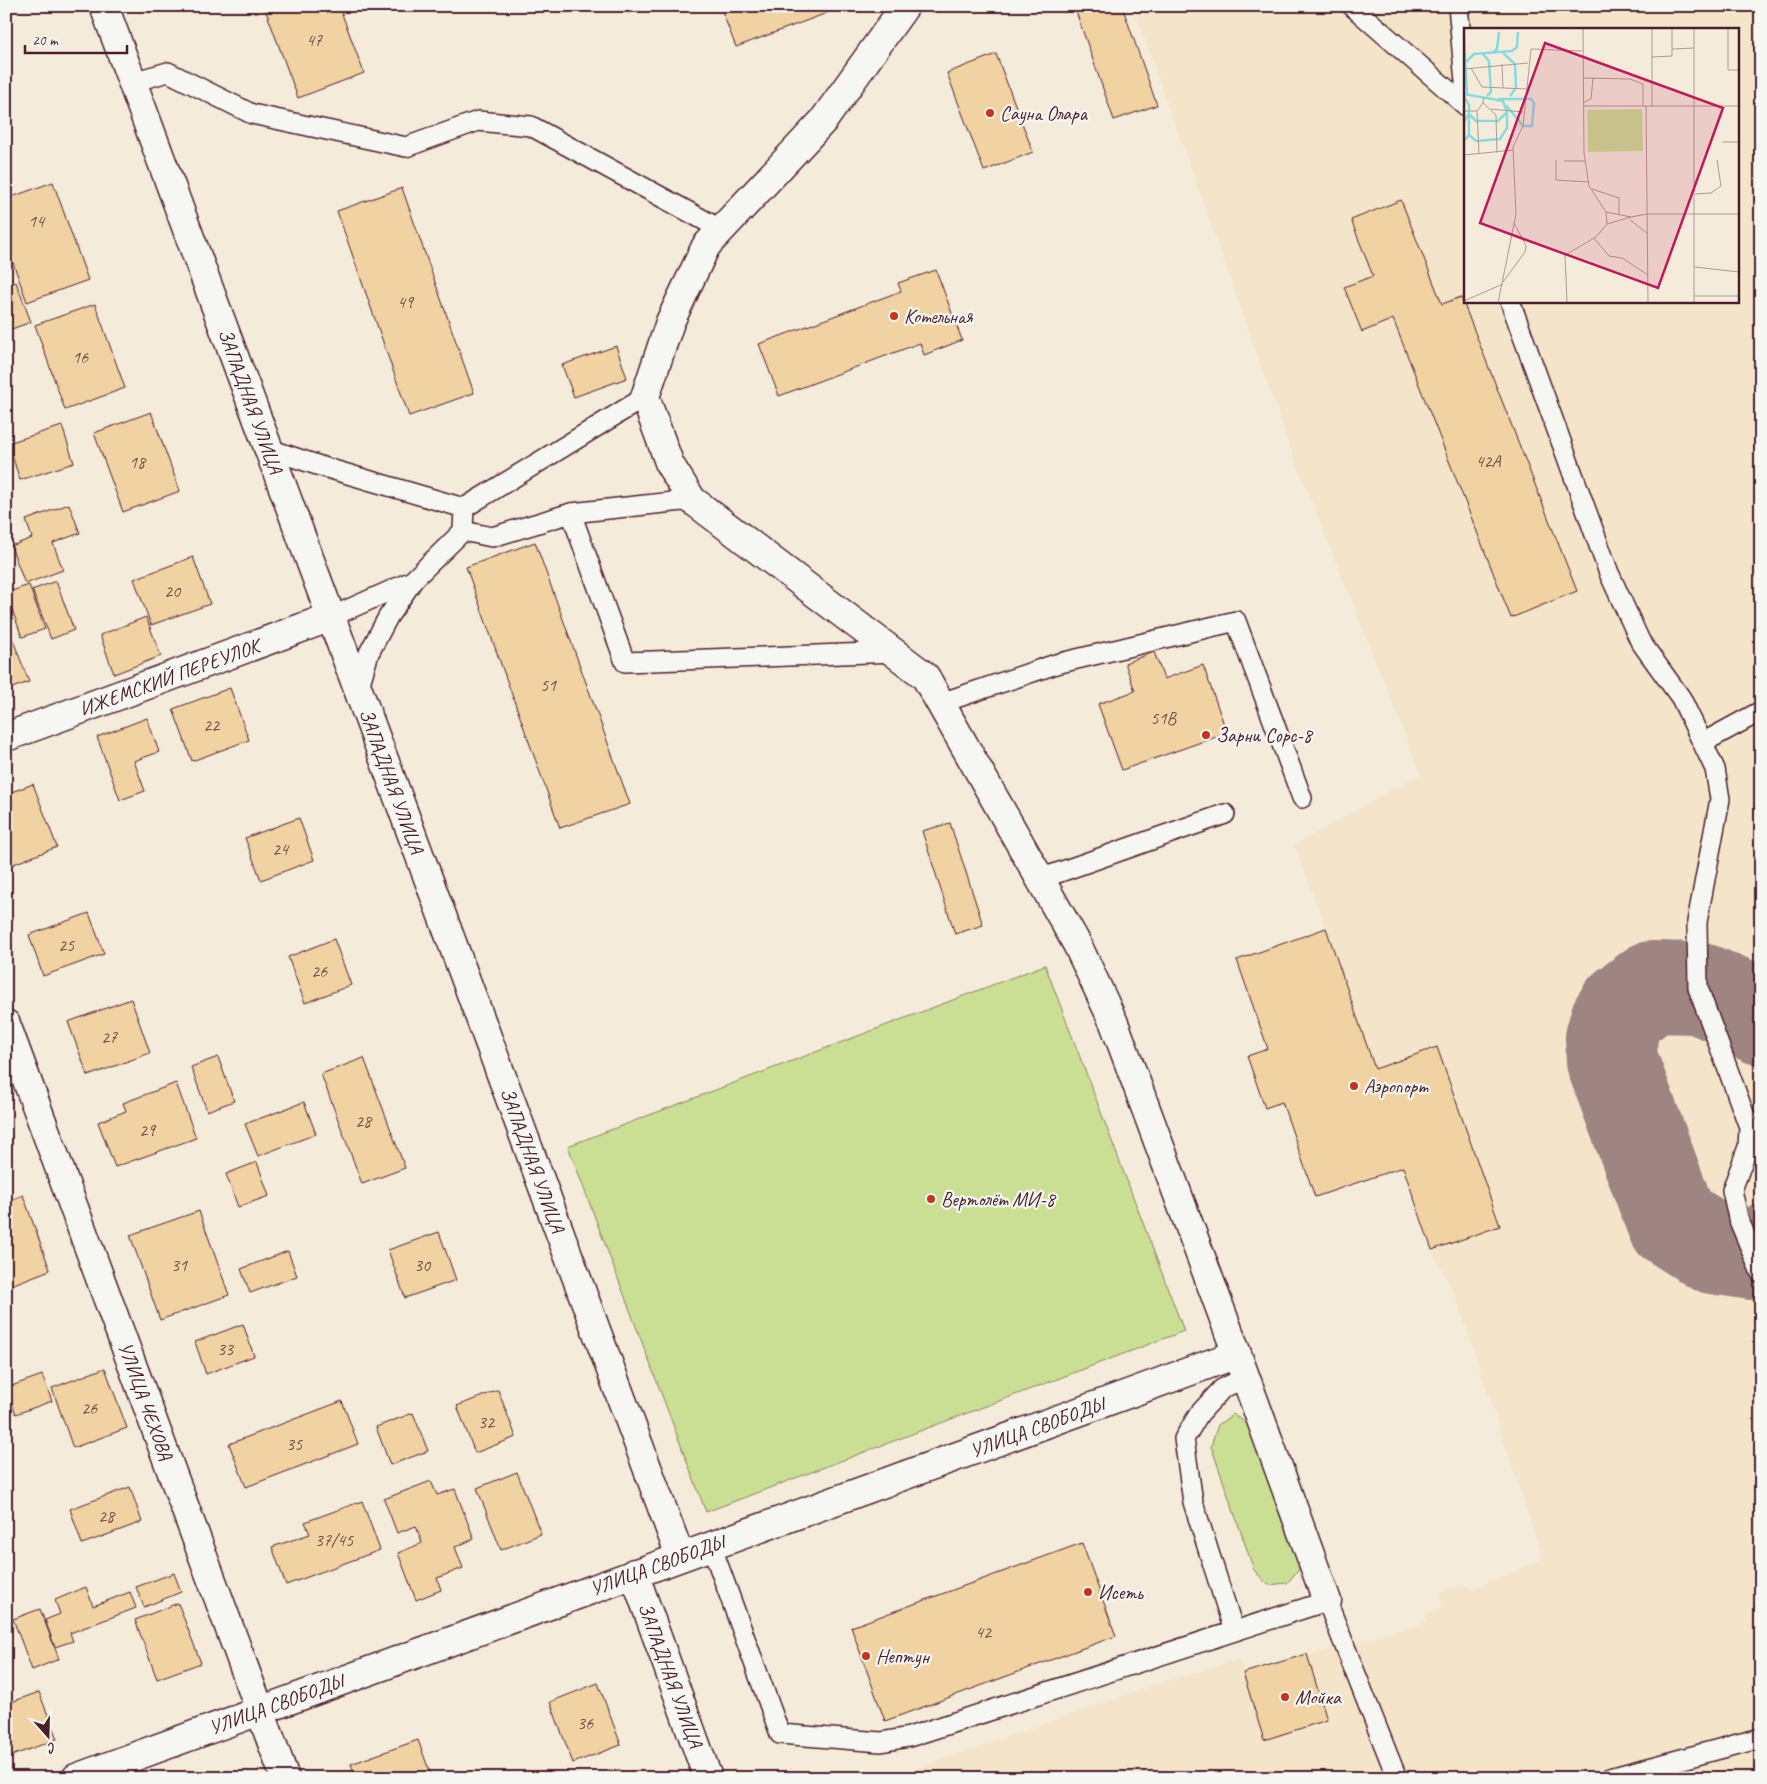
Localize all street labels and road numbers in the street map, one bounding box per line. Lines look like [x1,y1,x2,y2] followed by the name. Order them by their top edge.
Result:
[213,325,289,478] street label: ЗАПАДНАЯ УЛИЦА
[76,632,267,722] street label: ИЖЕМСКИЙ ПЕРЕУЛОК
[354,705,430,858] street label: ЗАПАДНАЯ УЛИЦА
[495,1084,571,1237] street label: ЗАПАДНАЯ УЛИЦА
[113,1339,179,1465] street label: УЛИЦА ЧЕХОВА
[967,1390,1111,1463] street label: УЛИЦА СВОБОДЫ
[587,1528,731,1601] street label: УЛИЦА СВОБОДЫ
[633,1599,709,1752] street label: ЗАПАДНАЯ УЛИЦА
[206,1667,350,1740] street label: УЛИЦА СВОБОДЫ

